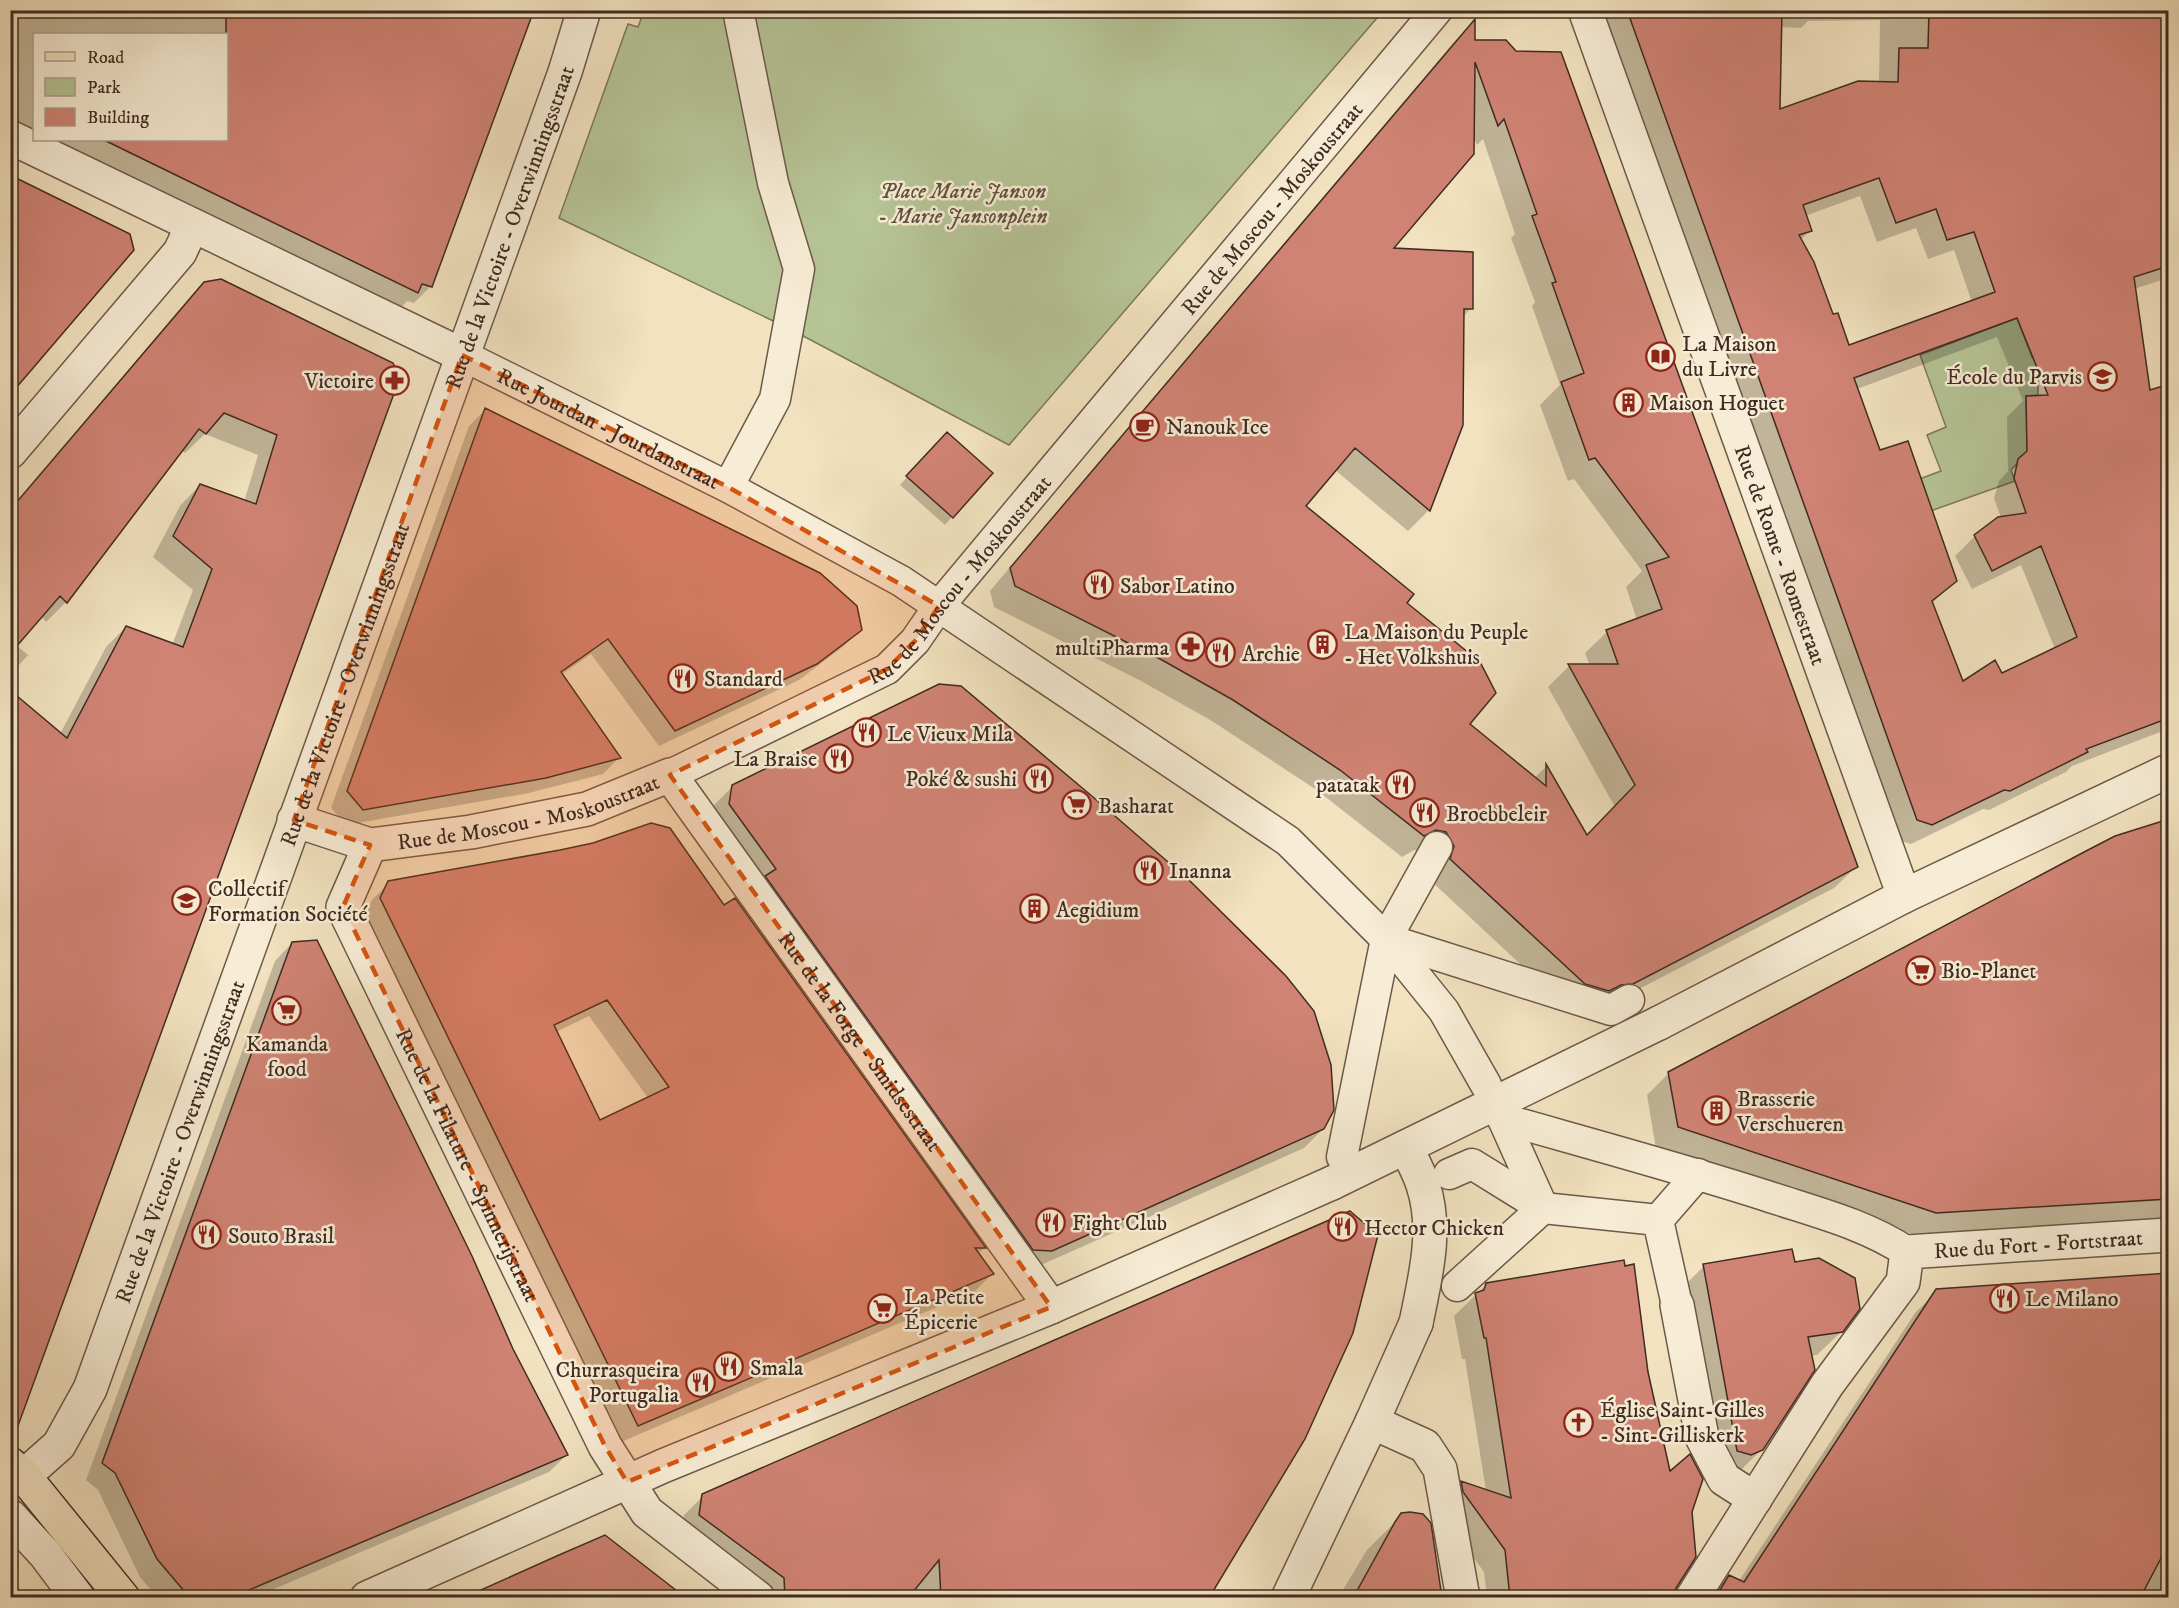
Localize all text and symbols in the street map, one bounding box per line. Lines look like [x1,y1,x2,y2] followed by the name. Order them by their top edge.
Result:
[33,33,228,141] legend
[87,47,124,69] text: Road
[440,63,581,393] street label: Rue de la Victoire - Overwinningsstraat
[87,77,121,99] text: Park
[1176,97,1369,321] street label: Rue de Moscou - Moskoustraat
[87,107,149,129] text: Building
[879,178,1047,230] park label: Place Marie Janson - Marie Jansonplein
[1682,331,1777,383] place label: La Maison du Livre
[1645,340,1677,372] library icon: La Maison du Livre
[2087,360,2119,392] school or university icon: École du Parvis
[492,363,724,496] street label: Rue Jourdan - Jourdanstraat
[379,364,411,396] pharmacy icon: Victoire
[1946,364,2082,391] place label: École du Parvis
[303,368,374,395] place label: Victoire
[1612,386,1644,418] building icon: Maison Hoguet
[1649,390,1785,417] place label: Maison Hoguet
[1129,410,1161,442] cafe icon: Nanouk Ice
[1166,414,1269,441] place label: Nanouk Ice
[1728,441,1832,669] street label: Rue de Rome - Romestraat
[864,470,1058,691] street label: Rue de Moscou - Moskoustraat
[275,519,416,850] street label: Rue de la Victoire - Overwinningsstraat
[1083,569,1115,601] restaurant icon: Sabor Latino
[1120,573,1235,600] place label: Sabor Latino
[1344,619,1528,671] place label: La Maison du Peuple - Het Volkshuis
[1307,628,1339,660] building icon: La Maison du Peuple - Het Volkshuis
[1174,631,1206,663] pharmacy icon: multiPharma
[1055,635,1170,662] place label: multiPharma
[1205,637,1237,669] restaurant icon: Archie
[1242,641,1300,668] place label: Archie
[667,662,699,694] restaurant icon: Standard
[704,666,783,693] place label: Standard
[850,717,882,749] restaurant icon: Le Vieux Mila
[887,721,1014,748] place label: Le Vieux Mila
[822,742,854,774] restaurant icon: La Braise
[734,746,817,773] place label: La Braise
[1022,762,1054,794] restaurant icon: Poké & sushi
[905,766,1017,793] place label: Poké & sushi
[1385,768,1417,800] restaurant icon: patatak
[396,769,663,856] street label: Rue de Moscou - Moskoustraat
[1315,772,1380,799] place label: patatak
[1061,789,1093,821] supermarket icon: Basharat
[1098,793,1174,820] place label: Basharat
[1409,797,1441,829] restaurant icon: Broebbeleir
[1446,801,1548,828] place label: Broebbeleir
[1132,854,1164,886] restaurant icon: Inanna
[1169,858,1232,885] place label: Inanna
[208,876,368,928] place label: Collectif Formation Société
[171,885,203,917] school or university icon: Collectif Formation Société
[1019,893,1051,925] building icon: Aegidium
[1056,897,1139,924] place label: Aegidium
[771,927,947,1157] street label: Rue de la Forge - Smidsestraat
[1904,954,1936,986] supermarket icon: Bio-Planet
[1941,958,2036,985] place label: Bio-Planet
[110,977,251,1307] street label: Rue de la Victoire - Overwinningsstraat
[271,995,303,1027] supermarket icon: Kamanda food
[389,1024,545,1306] street label: Rue de la Filature - Spinnerijstraat
[246,1031,329,1083] place label: Kamanda food
[1736,1086,1844,1138] place label: Brasserie Verschueren
[1700,1095,1732,1127] building icon: Brasserie Verschueren
[1035,1206,1067,1238] restaurant icon: Fight Club
[1072,1210,1167,1237] place label: Fight Club
[1327,1211,1359,1243] restaurant icon: Hector Chicken
[1364,1215,1504,1242] place label: Hector Chicken
[191,1219,223,1251] restaurant icon: Souto Brasil
[228,1223,335,1250] place label: Souto Brasil
[1933,1225,2144,1265] street label: Rue du Fort - Fortstraat
[1988,1282,2020,1314] restaurant icon: Le Milano
[904,1284,984,1336] place label: La Petite Épicerie
[2025,1286,2119,1313] place label: Le Milano
[867,1293,899,1325] supermarket icon: La Petite Épicerie
[713,1351,745,1383] restaurant icon: Smala
[750,1355,804,1382] place label: Smala
[555,1357,680,1409] place label: Churrasqueira Portugalia
[684,1366,716,1398] restaurant icon: Churrasqueira Portugalia
[1600,1397,1764,1449] place label: Église Saint-Gilles - Sint-Gilliskerk
[1563,1406,1595,1438] church icon: Église Saint-Gilles - Sint-Gilliskerk

